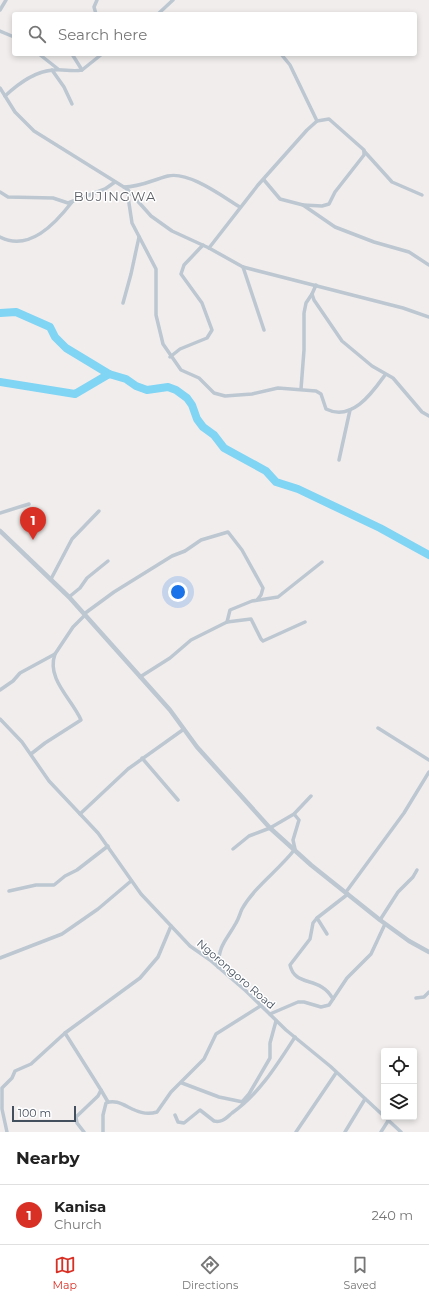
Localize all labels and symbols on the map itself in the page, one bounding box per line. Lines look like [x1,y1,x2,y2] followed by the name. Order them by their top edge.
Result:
[74,188,156,204] district label: BUJINGWA
[20,507,46,540] pin: 1
[168,582,188,602] your location
[194,936,278,1012] street label: Ngorongoro Road
[12,1104,76,1123] scale bar

